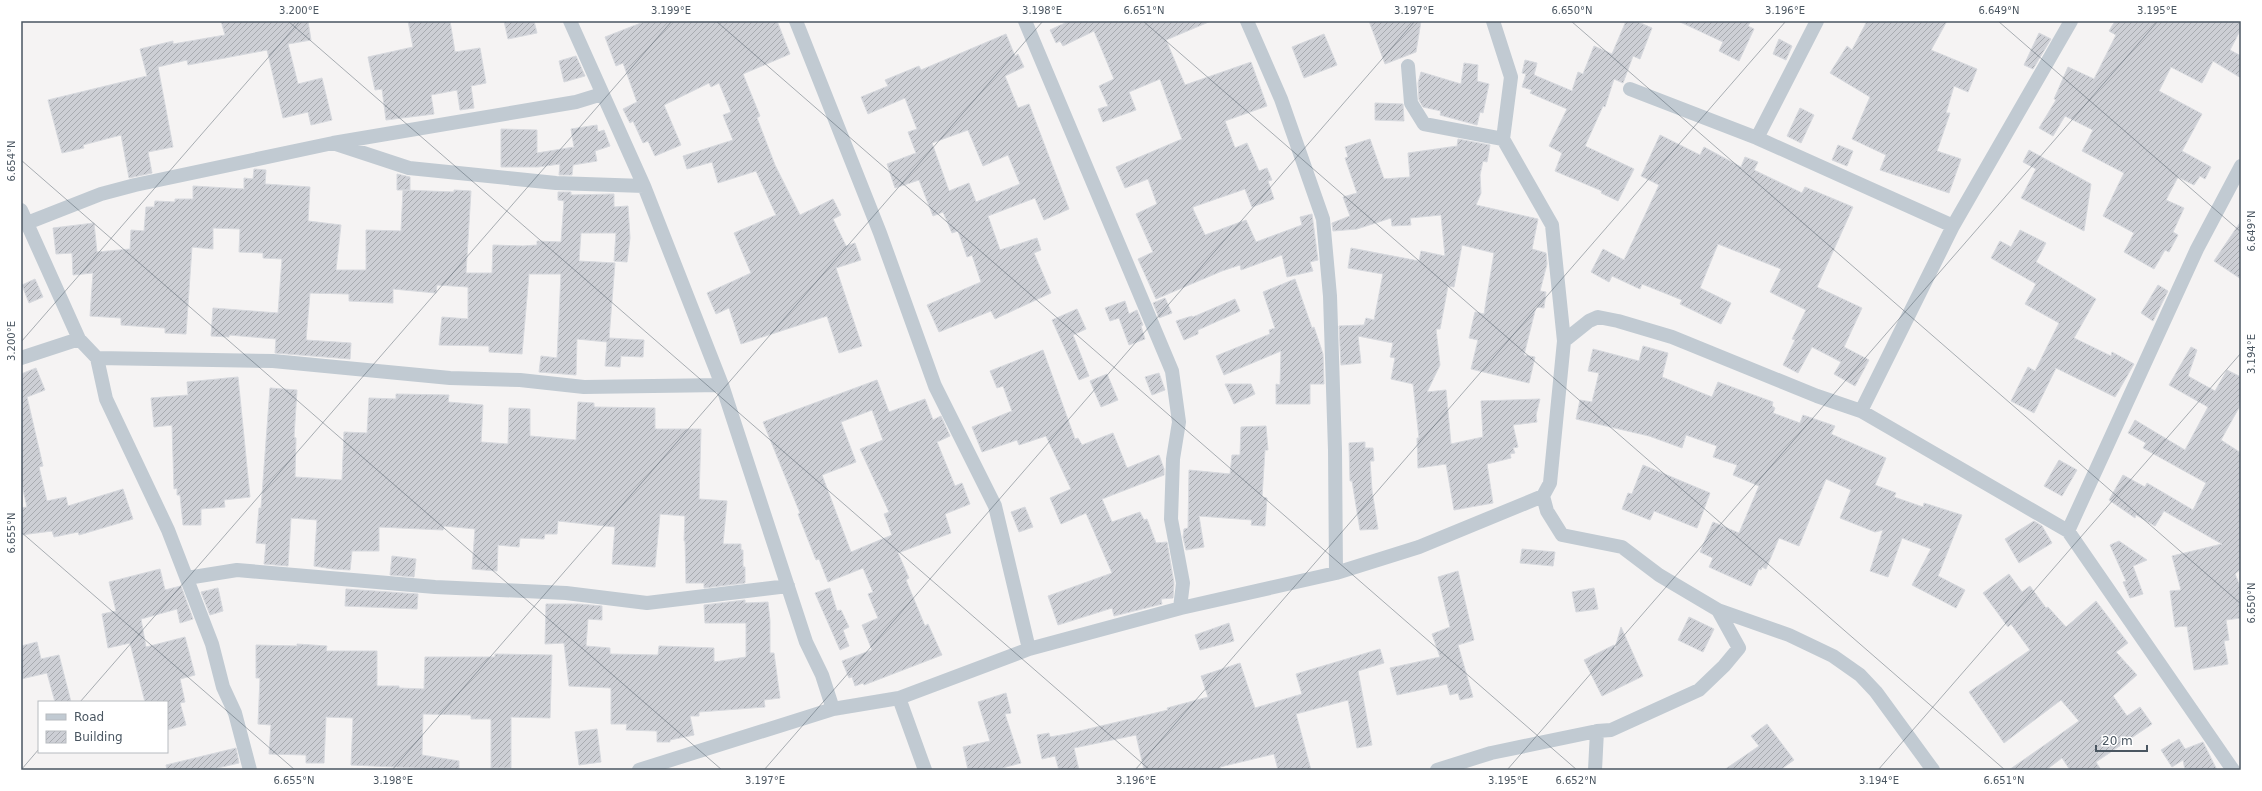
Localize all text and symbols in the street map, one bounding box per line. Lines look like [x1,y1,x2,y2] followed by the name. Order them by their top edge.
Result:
[279,5,319,16] text: 3.200°E
[651,5,691,16] text: 3.199°E
[1022,5,1062,16] text: 3.198°E
[1123,5,1165,16] text: 6.651°N
[1394,5,1434,16] text: 3.197°E
[1551,5,1593,16] text: 6.650°N
[1765,5,1805,16] text: 3.196°E
[1978,5,2020,16] text: 6.649°N
[2137,5,2177,16] text: 3.195°E
[6,140,17,182] text: 6.654°N
[2246,210,2257,252] text: 6.649°N
[6,321,17,361] text: 3.200°E
[2246,334,2257,374] text: 3.194°E
[6,512,17,554] text: 6.655°N
[2246,582,2257,624] text: 6.650°N
[38,701,168,753] legend
[74,710,104,724] text: Road
[2096,727,2147,753] scale bar
[74,730,123,744] text: Building
[2102,734,2133,748] text: 20 m
[273,775,315,786] text: 6.655°N
[373,775,413,786] text: 3.198°E
[745,775,785,786] text: 3.197°E
[1116,775,1156,786] text: 3.196°E
[1488,775,1528,786] text: 3.195°E
[1555,775,1597,786] text: 6.652°N
[1859,775,1899,786] text: 3.194°E
[1983,775,2025,786] text: 6.651°N

